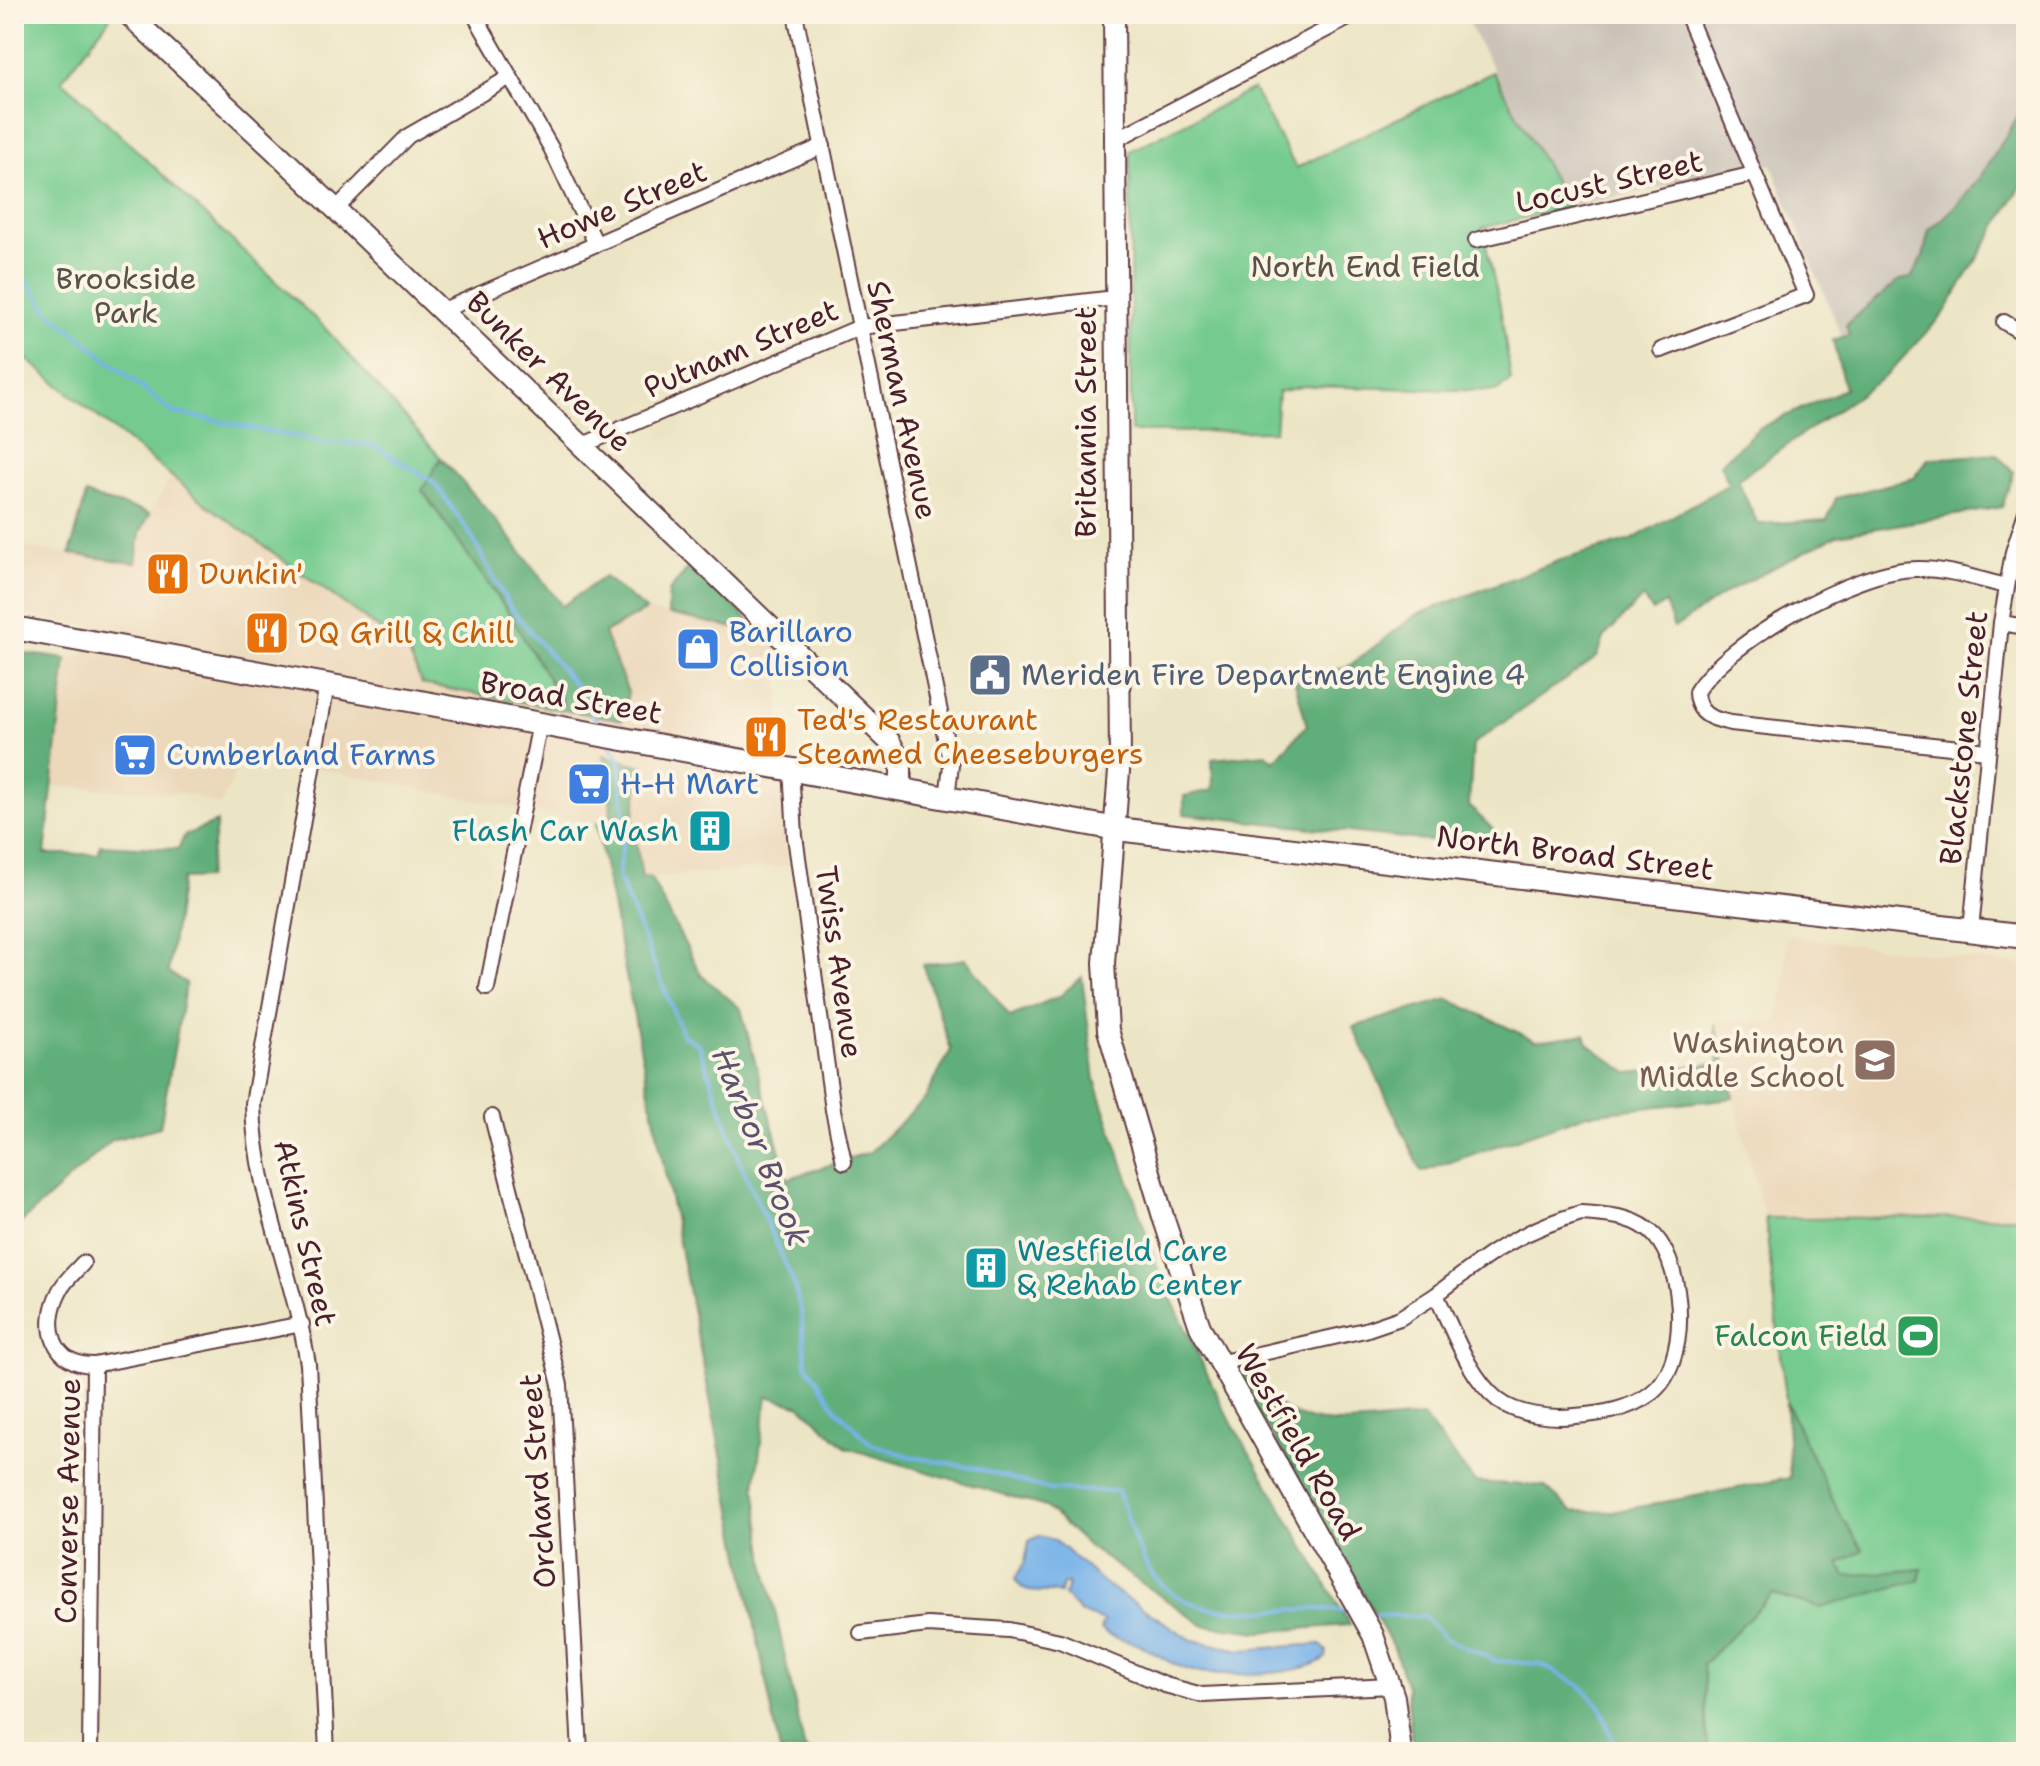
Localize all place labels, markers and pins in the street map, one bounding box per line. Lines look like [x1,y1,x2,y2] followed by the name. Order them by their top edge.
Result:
[144,550,192,598] restaurant icon: Dunkin'
[199,553,303,594] place label: Dunkin'
[243,609,291,657] restaurant icon: DQ Grill & Chill
[729,611,853,686] place label: Barillaro Collision
[298,612,514,653] place label: DQ Grill & Chill
[674,625,722,673] shop icon: Barillaro Collision
[966,651,1014,699] public building icon: Meriden Fire Department Engine 4
[1021,654,1525,695] place label: Meriden Fire Department Engine 4
[797,699,1144,774] place label: Ted's Restaurant Steamed Cheeseburgers
[742,713,790,761] restaurant icon: Ted's Restaurant Steamed Cheeseburgers
[111,731,159,779] supermarket icon: Cumberland Farms
[166,734,436,775] place label: Cumberland Farms
[565,760,613,808] supermarket icon: H-H Mart
[620,763,759,804] place label: H-H Mart
[686,807,734,855] building icon: Flash Car Wash
[452,810,679,851] place label: Flash Car Wash
[1639,1022,1844,1097] place label: Washington Middle School
[1851,1036,1899,1084] school or university icon: Washington Middle School
[1017,1230,1243,1305] place label: Westfield Care & Rehab Center
[962,1244,1010,1292] building icon: Westfield Care & Rehab Center
[1894,1312,1942,1360] sports icon: Falcon Field
[1714,1315,1887,1356] place label: Falcon Field

